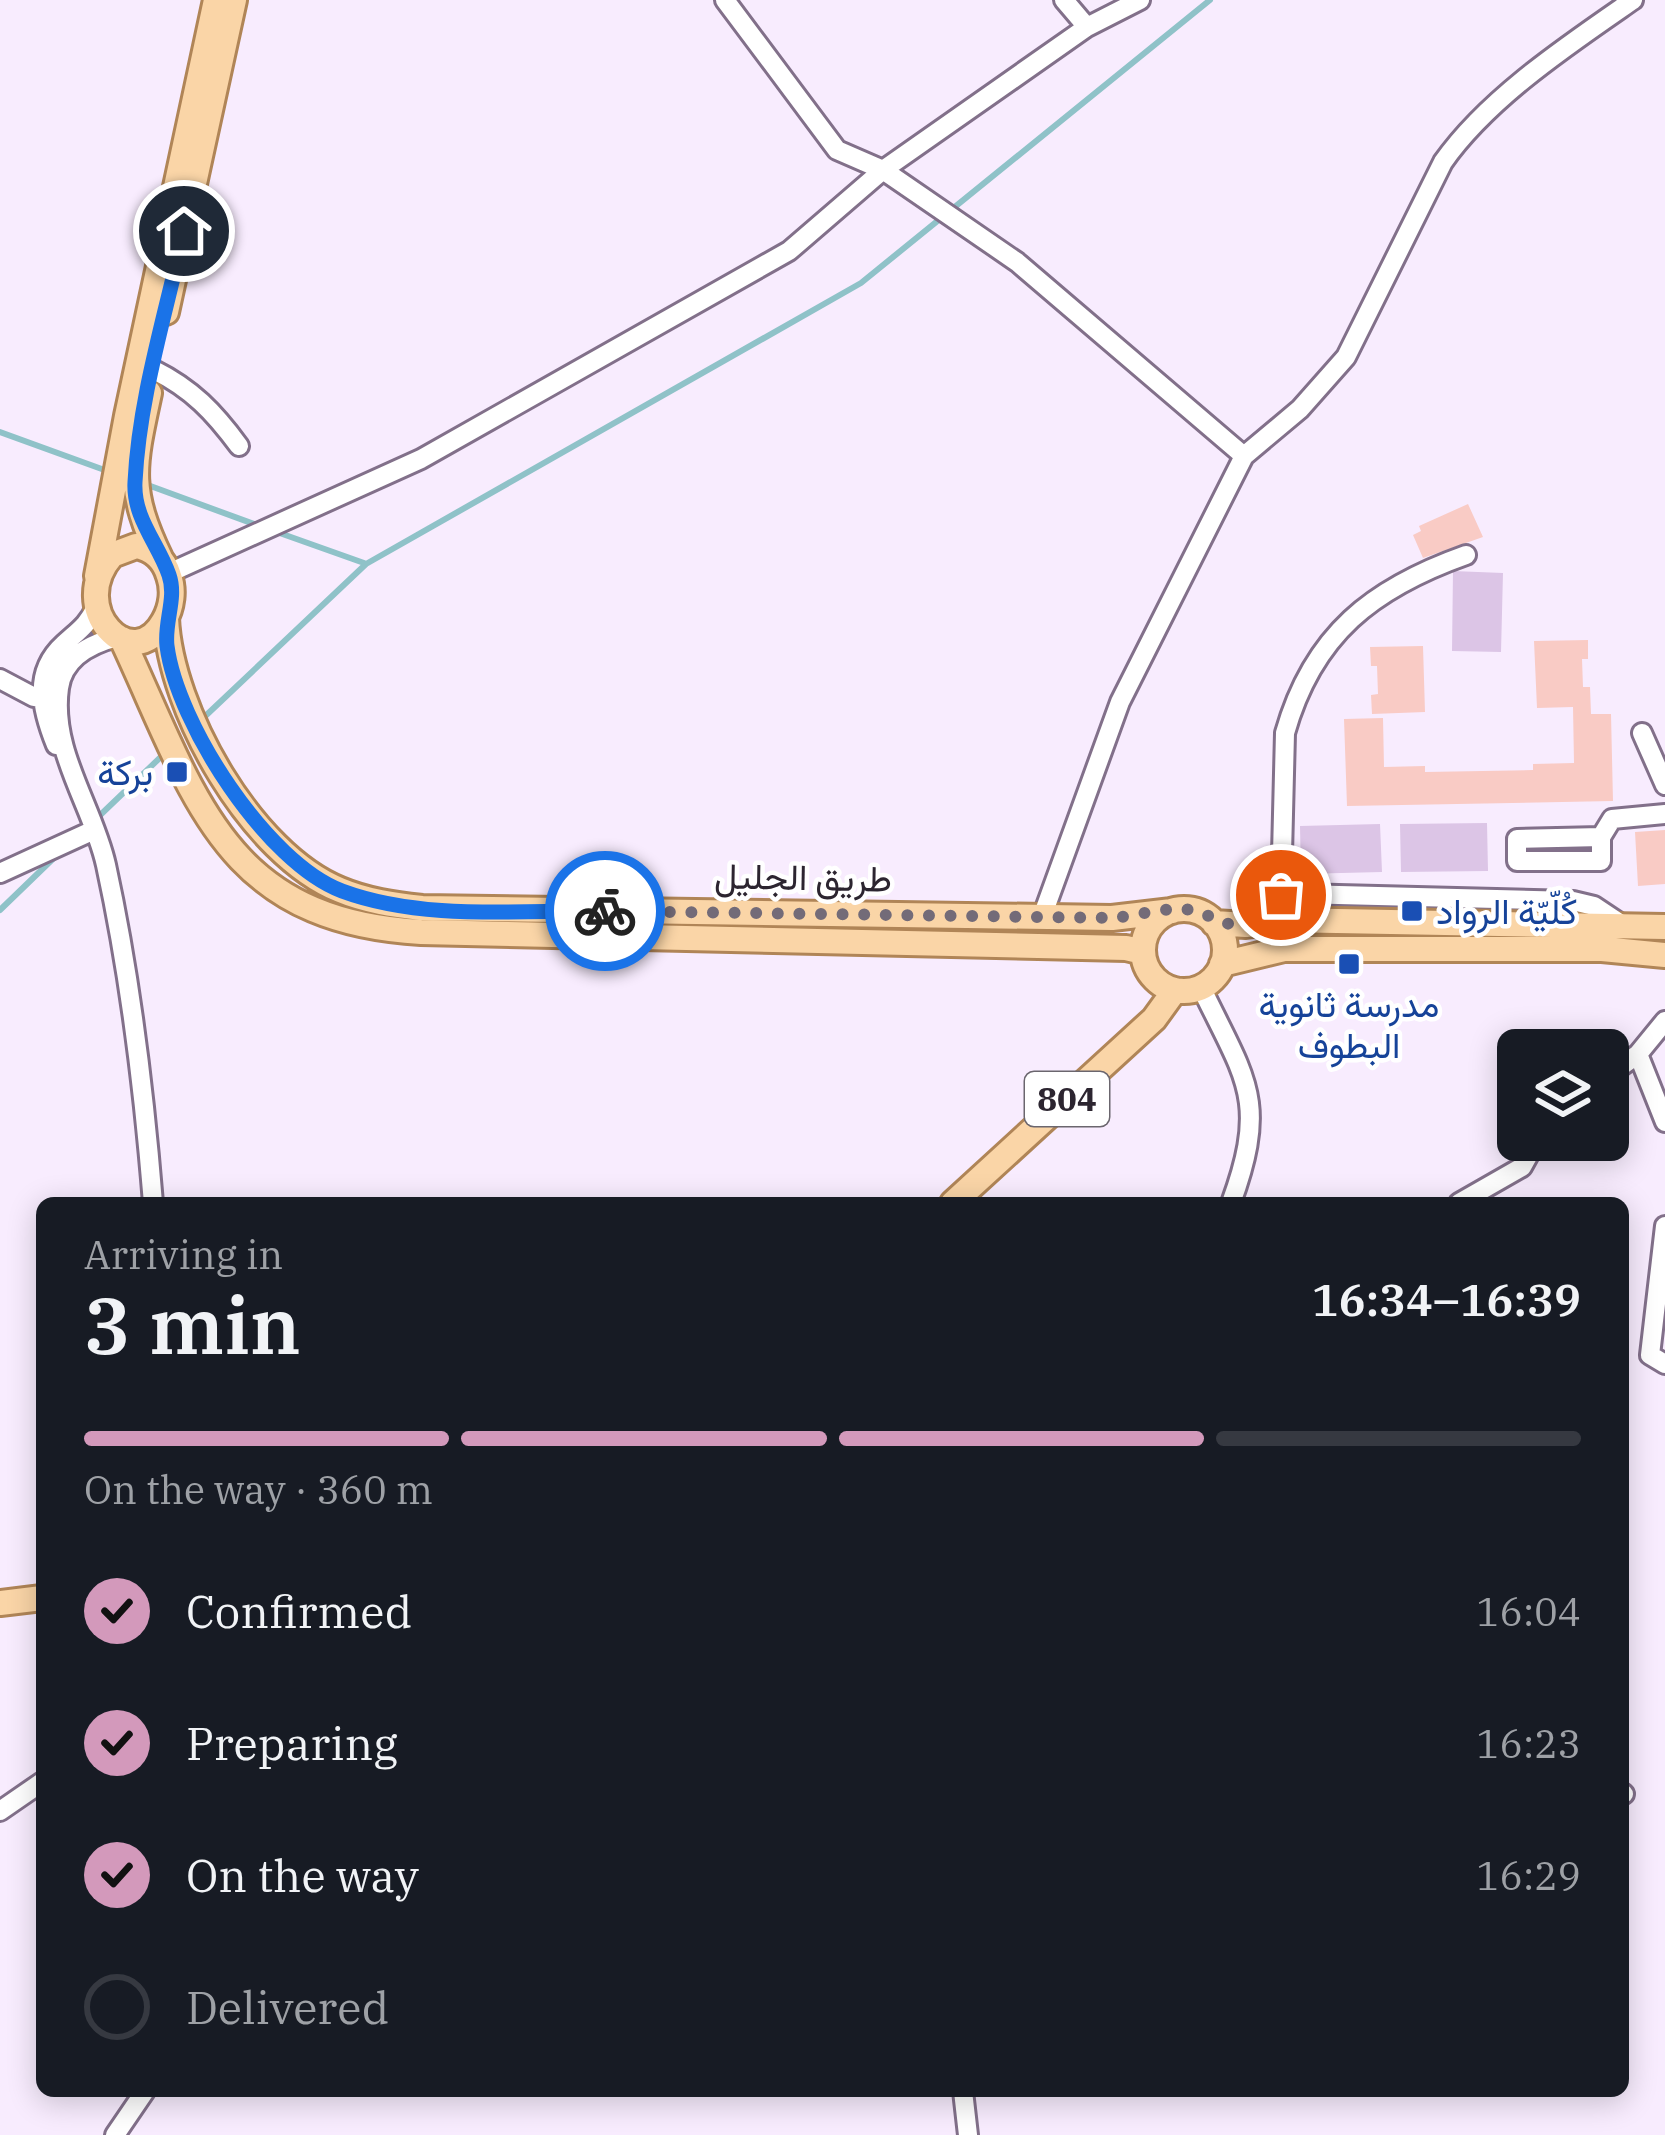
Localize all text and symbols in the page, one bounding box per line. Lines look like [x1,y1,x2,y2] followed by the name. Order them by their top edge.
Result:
[133,180,235,282] pin
[151,198,217,264] icon: home
[97,748,153,795] place label: بركة
[164,759,190,785] marker: بركة
[1230,844,1332,946] pin
[545,851,665,971] courier
[714,851,892,902] street label: طريق الجليل
[1248,862,1314,928] icon: bag
[572,878,638,944] icon: bike
[1436,887,1577,934] place label: كُلّيّة الرواد
[1399,898,1425,924] marker: كُلّيّة الرواد
[1336,951,1362,977] marker: مدرسة ثانوية البطوف
[1259,980,1439,1068] place label: مدرسة ثانوية البطوف
[1497,1029,1629,1161] map controls
[1497,1029,1629,1161] button: layers
[1025,1072,1109,1126] road number: 804
[84,1229,283,1280] text: Arriving in
[1312,1270,1581,1328] text: 16:34–16:39
[84,1274,301,1375] text: 3 min
[84,1464,433,1515] text: On the way · 360 m
[84,1578,150,1644] icon: check
[186,1582,412,1640] text: Confirmed
[1476,1586,1581,1637] text: 16:04
[84,1710,150,1776] icon: check
[186,1714,398,1772] text: Preparing
[1476,1718,1581,1769] text: 16:23
[84,1842,150,1908] icon: check
[186,1846,419,1904] text: On the way
[1476,1850,1581,1901] text: 16:29
[186,1978,389,2036] text: Delivered

